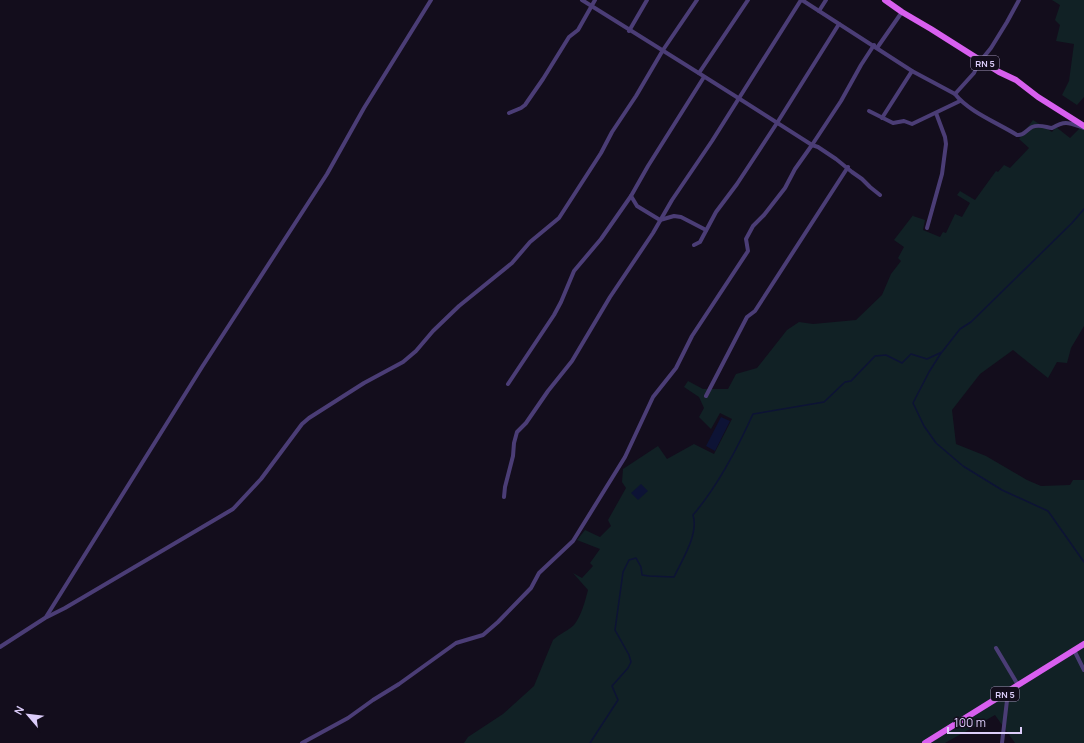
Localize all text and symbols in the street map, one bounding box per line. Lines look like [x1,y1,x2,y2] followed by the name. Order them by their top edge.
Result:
[971,56,999,70] road number: RN 5
[991,687,1019,701] road number: RN 5
[8,695,48,735] north arrow
[10,703,27,717] text: N
[948,709,1021,735] scale bar
[954,714,986,731] text: 100 m

